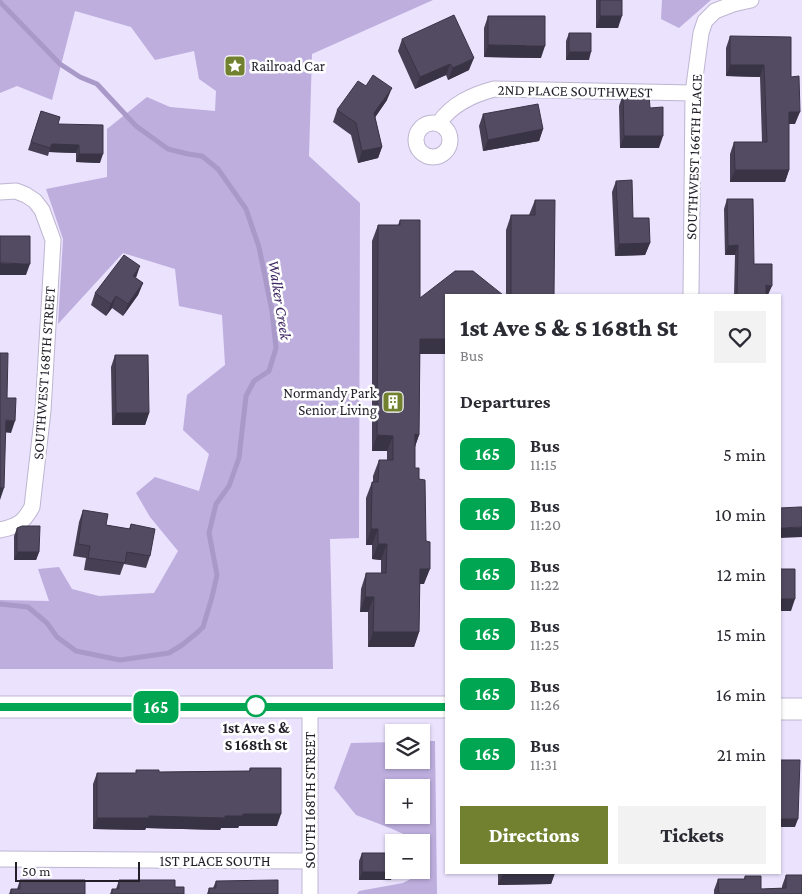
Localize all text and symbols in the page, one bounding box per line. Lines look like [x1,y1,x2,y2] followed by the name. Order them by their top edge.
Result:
[223,54,247,78] place icon: Railroad Car
[251,58,326,74] place label: Railroad Car
[683,74,705,240] street label: SOUTHWEST 166TH PLACE
[497,82,653,100] street label: 2ND PLACE SOUTHWEST
[265,259,295,342] water label: Walker Creek
[30,286,58,460] street label: SOUTHWEST 168TH STREET
[714,311,766,363] button: heart
[460,314,678,341] text: 1st Ave S & S 168th St
[460,347,484,364] text: Bus
[283,385,378,419] place label: Normandy Park Senior Living
[381,390,405,414] building icon: Normandy Park Senior Living
[460,391,551,412] text: Departures
[530,435,560,456] text: Bus
[475,444,500,464] text: 165
[723,444,766,465] text: 5 min
[530,456,557,473] text: 11:15
[530,495,560,516] text: Bus
[475,504,500,524] text: 165
[715,504,766,525] text: 10 min
[530,516,561,533] text: 11:20
[530,555,560,576] text: Bus
[475,564,500,584] text: 165
[717,564,766,585] text: 12 min
[530,576,559,593] text: 11:22
[530,615,560,636] text: Bus
[475,624,500,644] text: 165
[717,624,766,645] text: 15 min
[530,636,559,653] text: 11:25
[530,675,560,696] text: Bus
[475,684,500,704] text: 165
[716,684,766,705] text: 16 min
[127,691,185,723] line badge: 165
[245,695,267,717] marker: 1st Ave S & S 168th St
[530,696,560,713] text: 11:26
[143,697,169,717] text: 165
[222,720,290,753] place label: 1st Ave S & S 168th St
[385,724,430,879] map controls
[385,724,430,769] button: layers
[302,732,318,868] street label: SOUTH 168TH STREET
[530,735,560,756] text: Bus
[475,744,500,764] text: 165
[717,744,766,765] text: 21 min
[530,756,557,773] text: 11:31
[385,779,430,824] button: +
[460,806,608,864] button: Directions
[618,806,766,864] button: Tickets
[385,834,430,879] button: −
[160,853,271,869] street label: 1ST PLACE SOUTH
[15,859,140,882] scale bar
[22,863,50,879] text: 50 m

